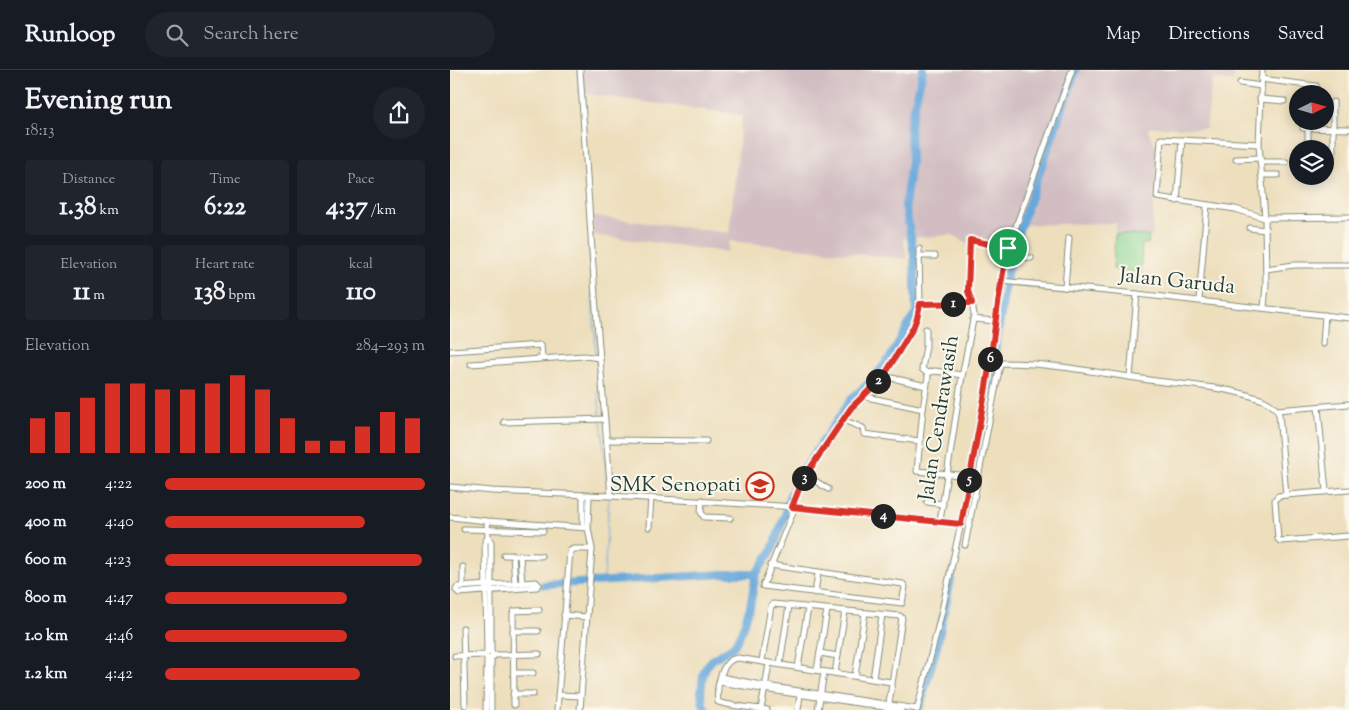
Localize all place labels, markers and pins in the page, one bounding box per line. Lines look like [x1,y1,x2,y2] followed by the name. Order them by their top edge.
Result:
[987,227,1029,269] pin
[940,292,966,316] pin: 1
[978,346,1002,372] pin: 6
[866,368,890,394] pin: 2
[792,466,816,490] pin: 3
[956,468,982,492] pin: 5
[610,471,741,501] place label: SMK Senopati
[745,471,775,501] school or university icon: SMK Senopati
[870,504,896,528] pin: 4

